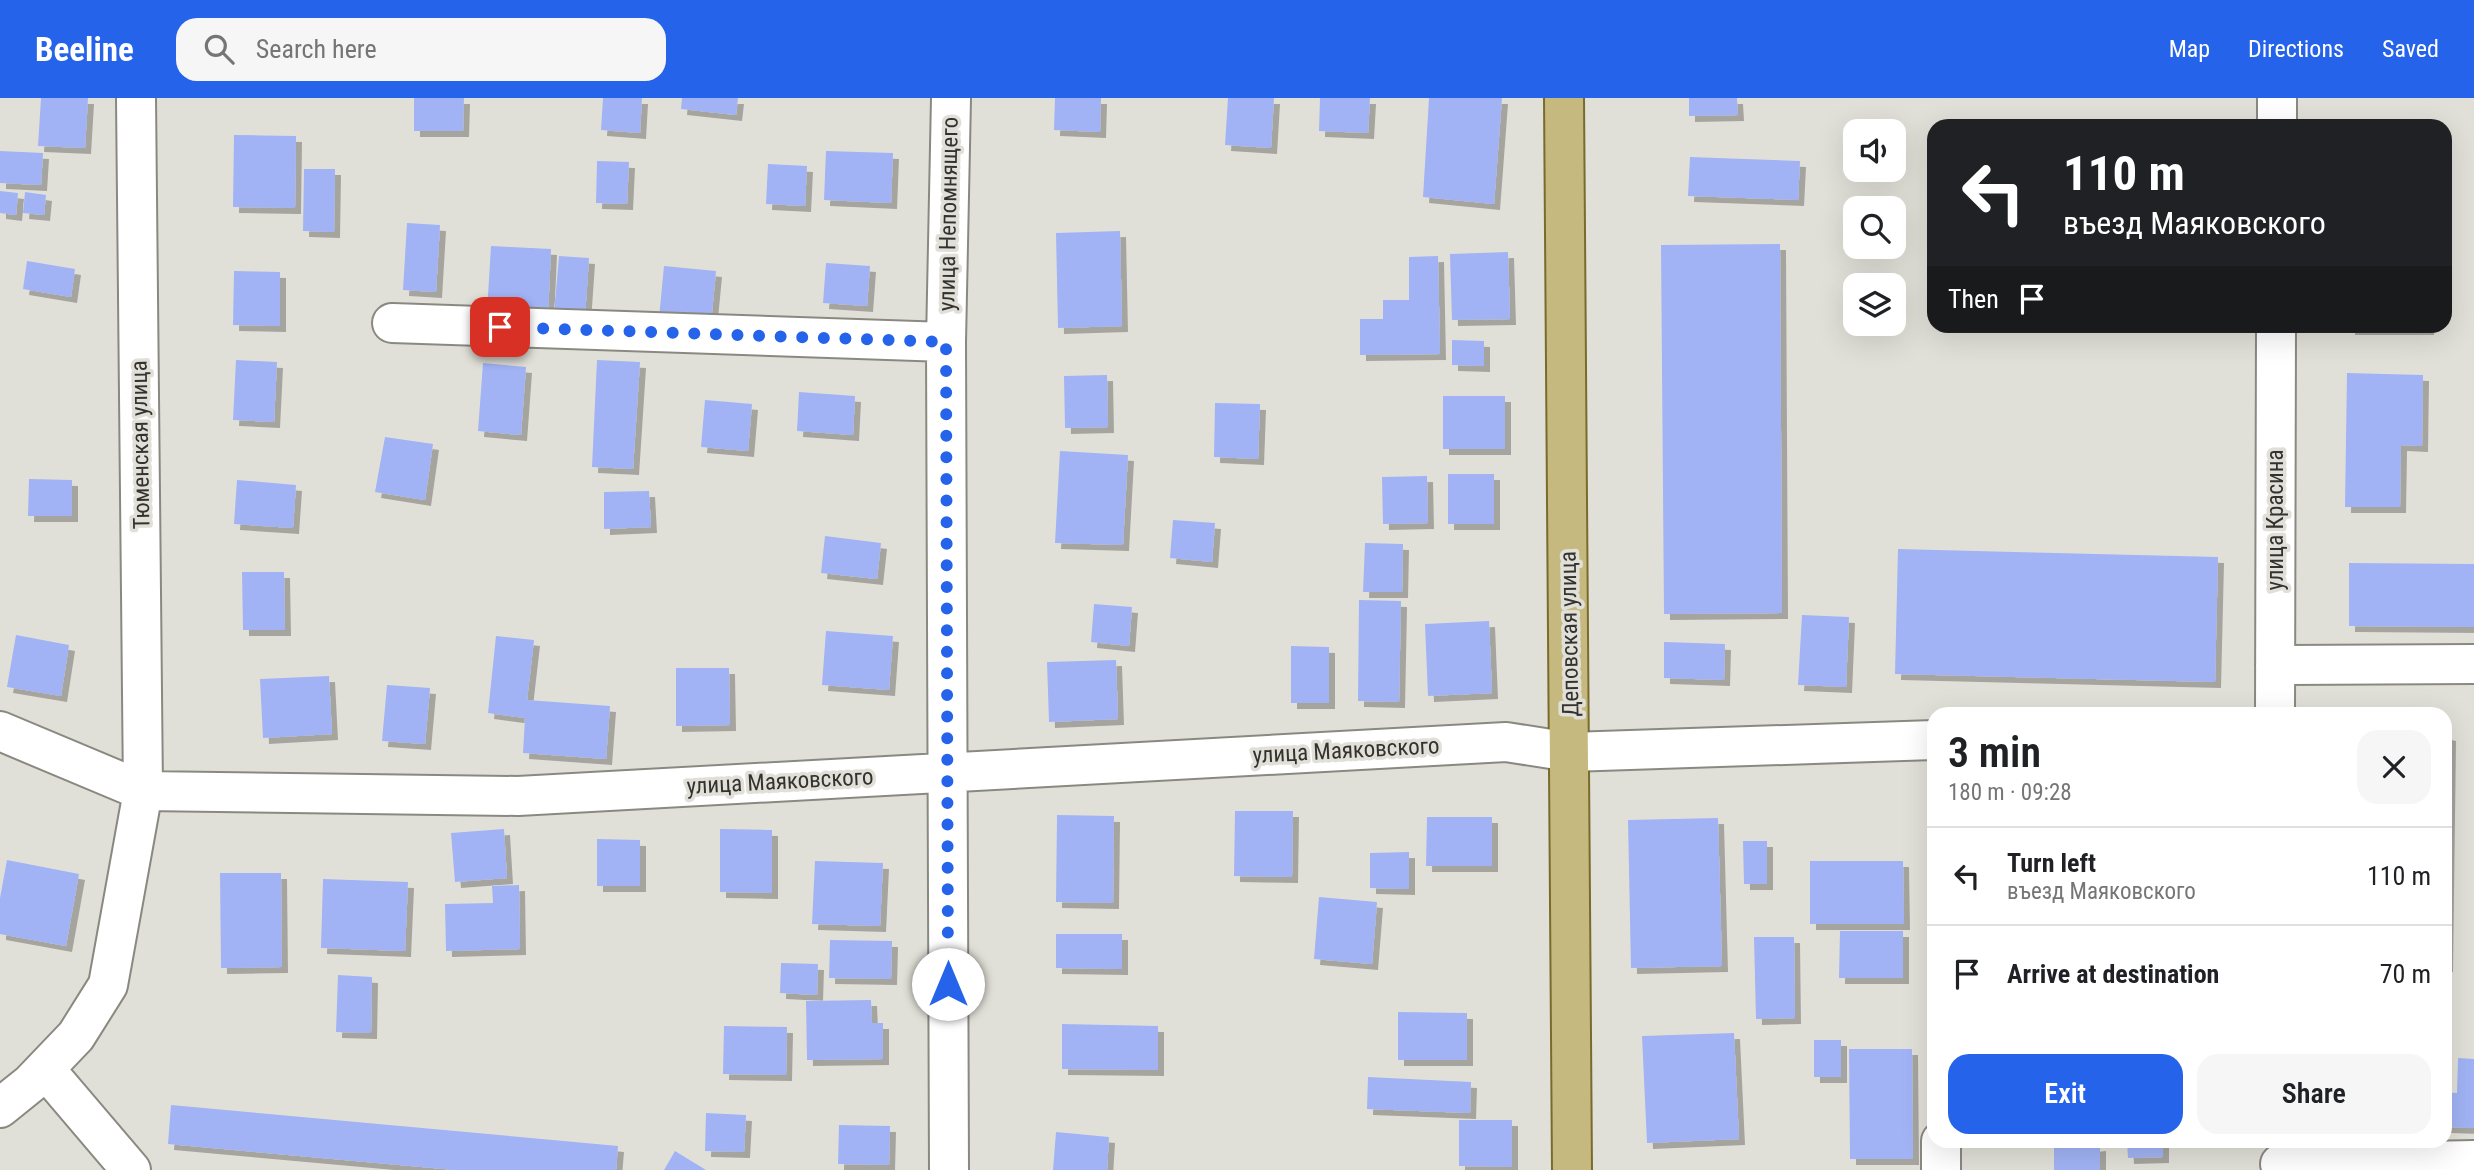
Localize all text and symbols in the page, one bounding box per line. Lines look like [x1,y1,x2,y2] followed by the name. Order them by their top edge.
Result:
[176,18,666,81] search box
[35,30,134,69] text: Beeline
[200,30,238,68] icon: search
[256,34,377,64] text: Search here
[2169,35,2210,63] text: Map
[2248,35,2344,63] text: Directions
[2382,35,2439,63] text: Saved
[933,117,964,311] street label: улица Непомнящего
[1843,119,1906,336] map controls
[1843,119,1906,182] button: sound
[2063,145,2185,202] text: 110 m
[1948,147,2039,238] icon: left
[1843,196,1906,259] button: search
[2063,204,2326,242] text: въезд Маяковского
[1843,273,1906,336] button: layers
[2013,280,2051,318] icon: arrive
[1948,284,1999,314] text: Then
[470,297,530,357] pin
[481,308,519,346] icon: arrive
[126,360,155,530] street label: Тюменская улица
[2262,450,2289,590] street label: улица Красина
[1555,551,1584,717] street label: Деповская улица
[1948,728,2041,777] text: 3 min
[2357,730,2431,804] button: close
[1252,732,1440,769] street label: улица Маяковского
[686,763,874,800] street label: улица Маяковского
[1948,779,2072,806] text: 180 m · 09:28
[2007,848,2096,878] text: Turn left
[1948,857,1986,895] icon: left
[2367,861,2431,891] text: 110 m
[2007,878,2196,905] text: въезд Маяковского
[911,947,985,1021] position arrow
[1948,955,1986,993] icon: arrive
[2007,959,2219,989] text: Arrive at destination
[2380,959,2431,989] text: 70 m
[1948,1054,2183,1134] button: Exit
[2197,1054,2431,1134] button: Share

